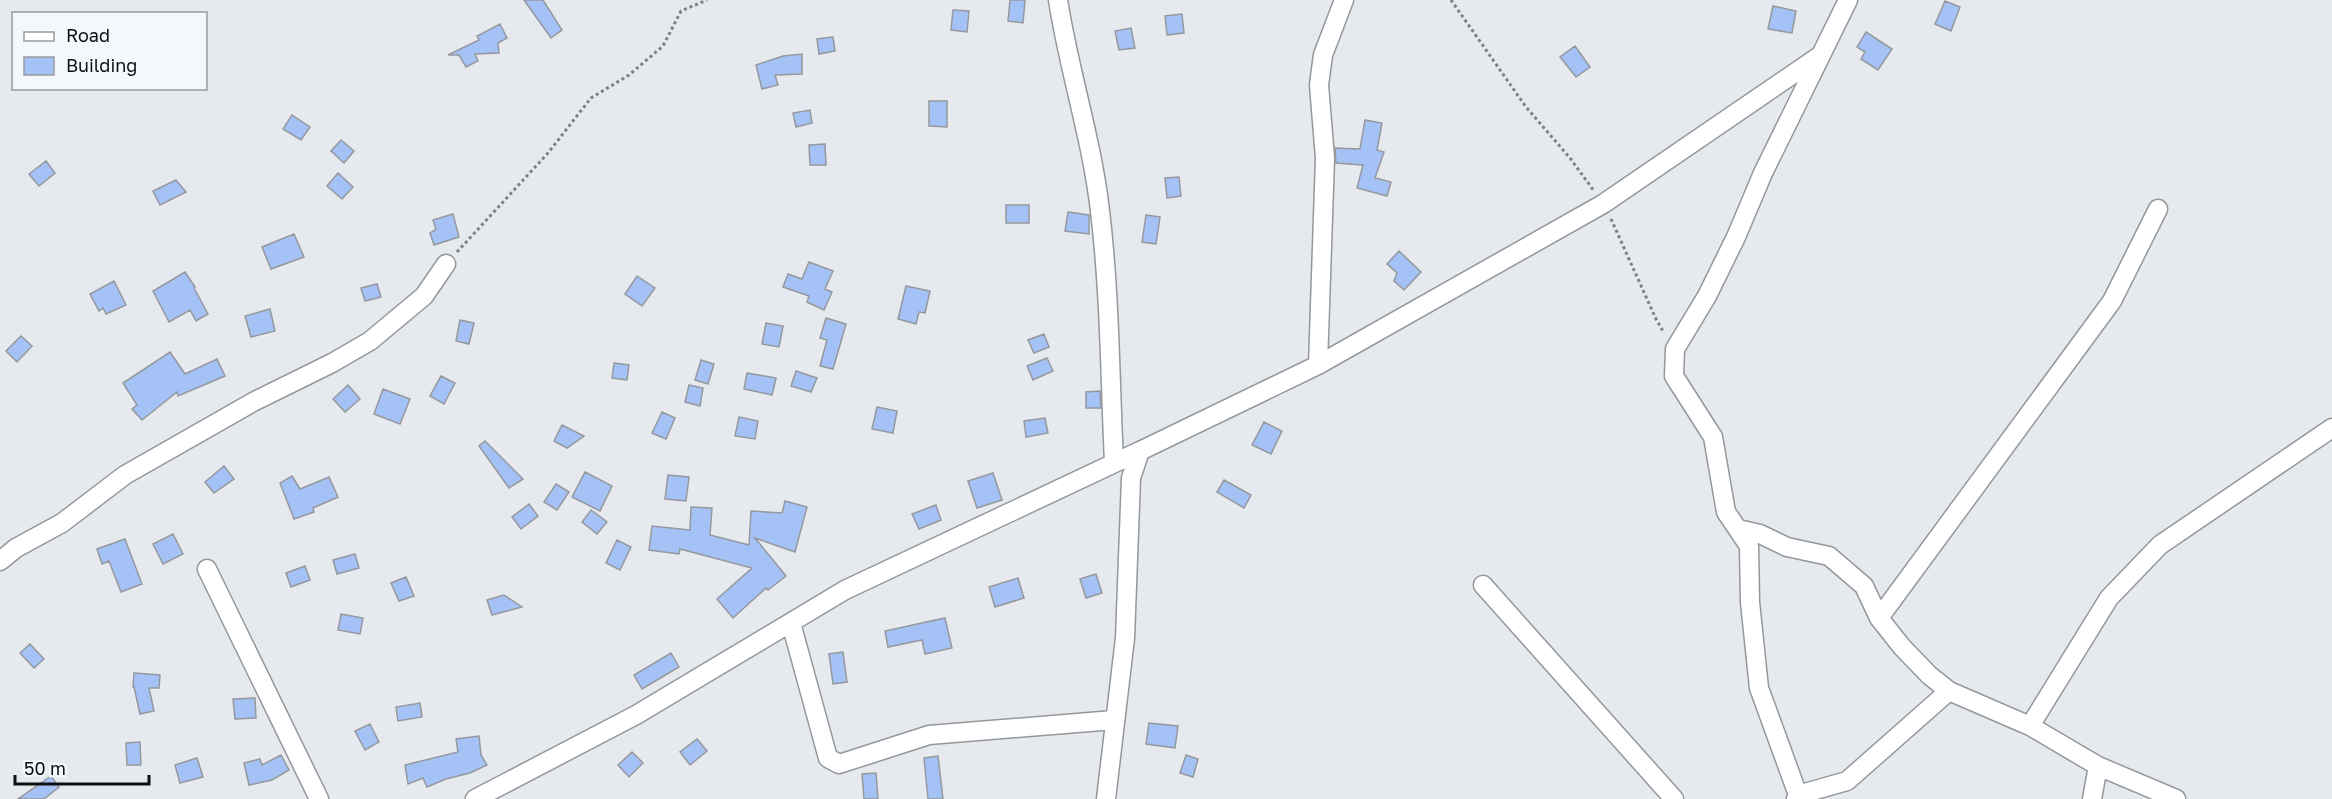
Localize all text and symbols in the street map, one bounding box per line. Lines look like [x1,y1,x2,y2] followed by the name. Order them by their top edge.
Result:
[12,12,207,90] legend
[66,24,110,46] text: Road
[66,54,137,76] text: Building
[15,748,148,786] scale bar
[24,757,66,779] text: 50 m

